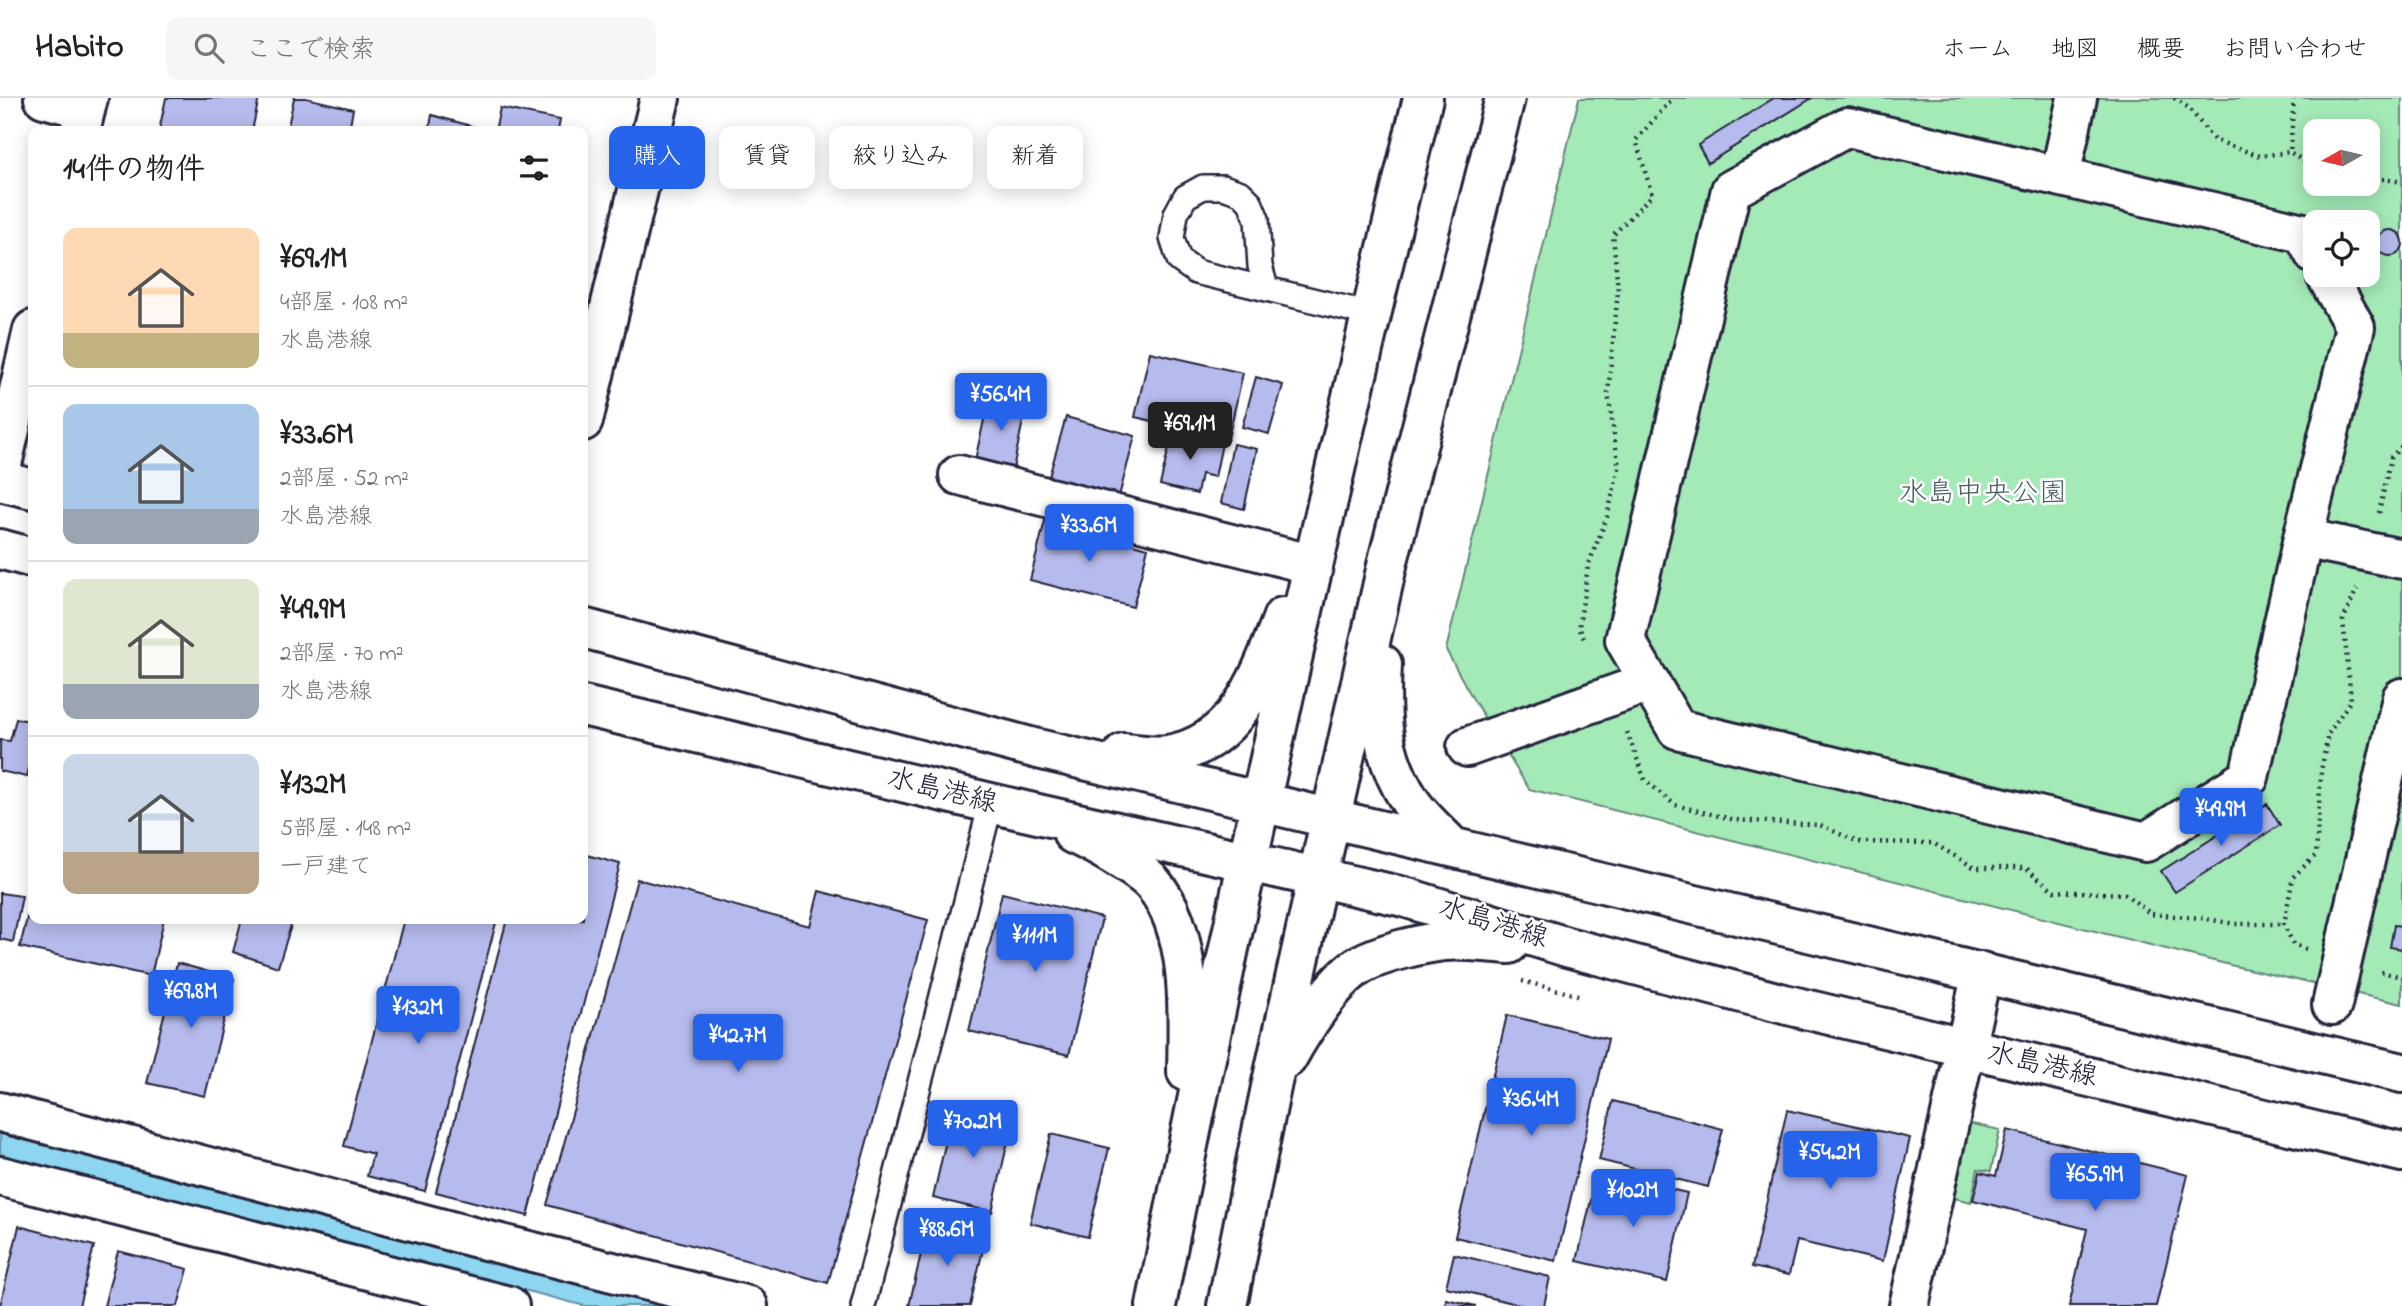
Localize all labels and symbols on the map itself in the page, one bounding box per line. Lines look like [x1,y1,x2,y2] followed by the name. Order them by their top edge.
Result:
[2303,119,2380,196] north arrow
[944,374,1058,433] pin: ¥56.4M
[1133,402,1247,462] pin: ¥69.1M
[1899,474,2067,515] park label: 水島中央公園
[1032,504,1146,564] pin: ¥33.6M
[883,759,1001,825] street label: 水島港線
[2164,788,2278,848] pin: ¥49.9M
[1433,888,1553,960] street label: 水島港線
[986,914,1084,974] pin: ¥111M
[134,970,248,1030] pin: ¥69.8M
[369,986,467,1046] pin: ¥132M
[681,1014,795,1074] pin: ¥42.7M
[1983,1033,2101,1099] street label: 水島港線
[1474,1079,1588,1138] pin: ¥36.4M
[916,1100,1030,1160] pin: ¥70.2M
[1773,1132,1887,1191] pin: ¥54.2M
[2038,1154,2152,1213] pin: ¥65.9M
[1584,1170,1682,1229] pin: ¥102M
[890,1208,1004,1268] pin: ¥88.6M

